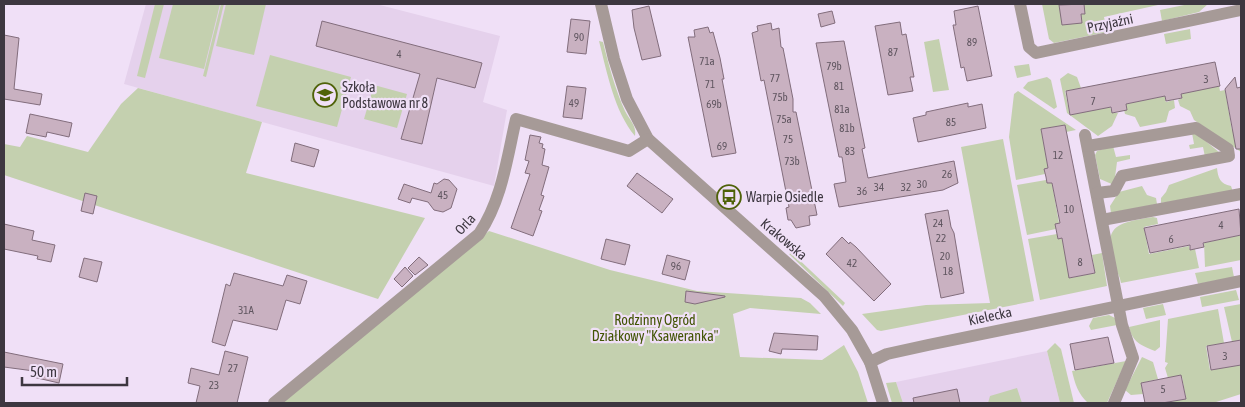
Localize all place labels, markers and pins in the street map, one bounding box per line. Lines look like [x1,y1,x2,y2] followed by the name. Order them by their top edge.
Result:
[342,79,429,111] place label: Szkoła Podstawowa nr 8
[312,82,338,108] school or university icon: Szkoła Podstawowa nr 8
[716,184,742,210] bus stop icon: Warpie Osiedle
[746,189,824,205] place label: Warpie Osiedle

